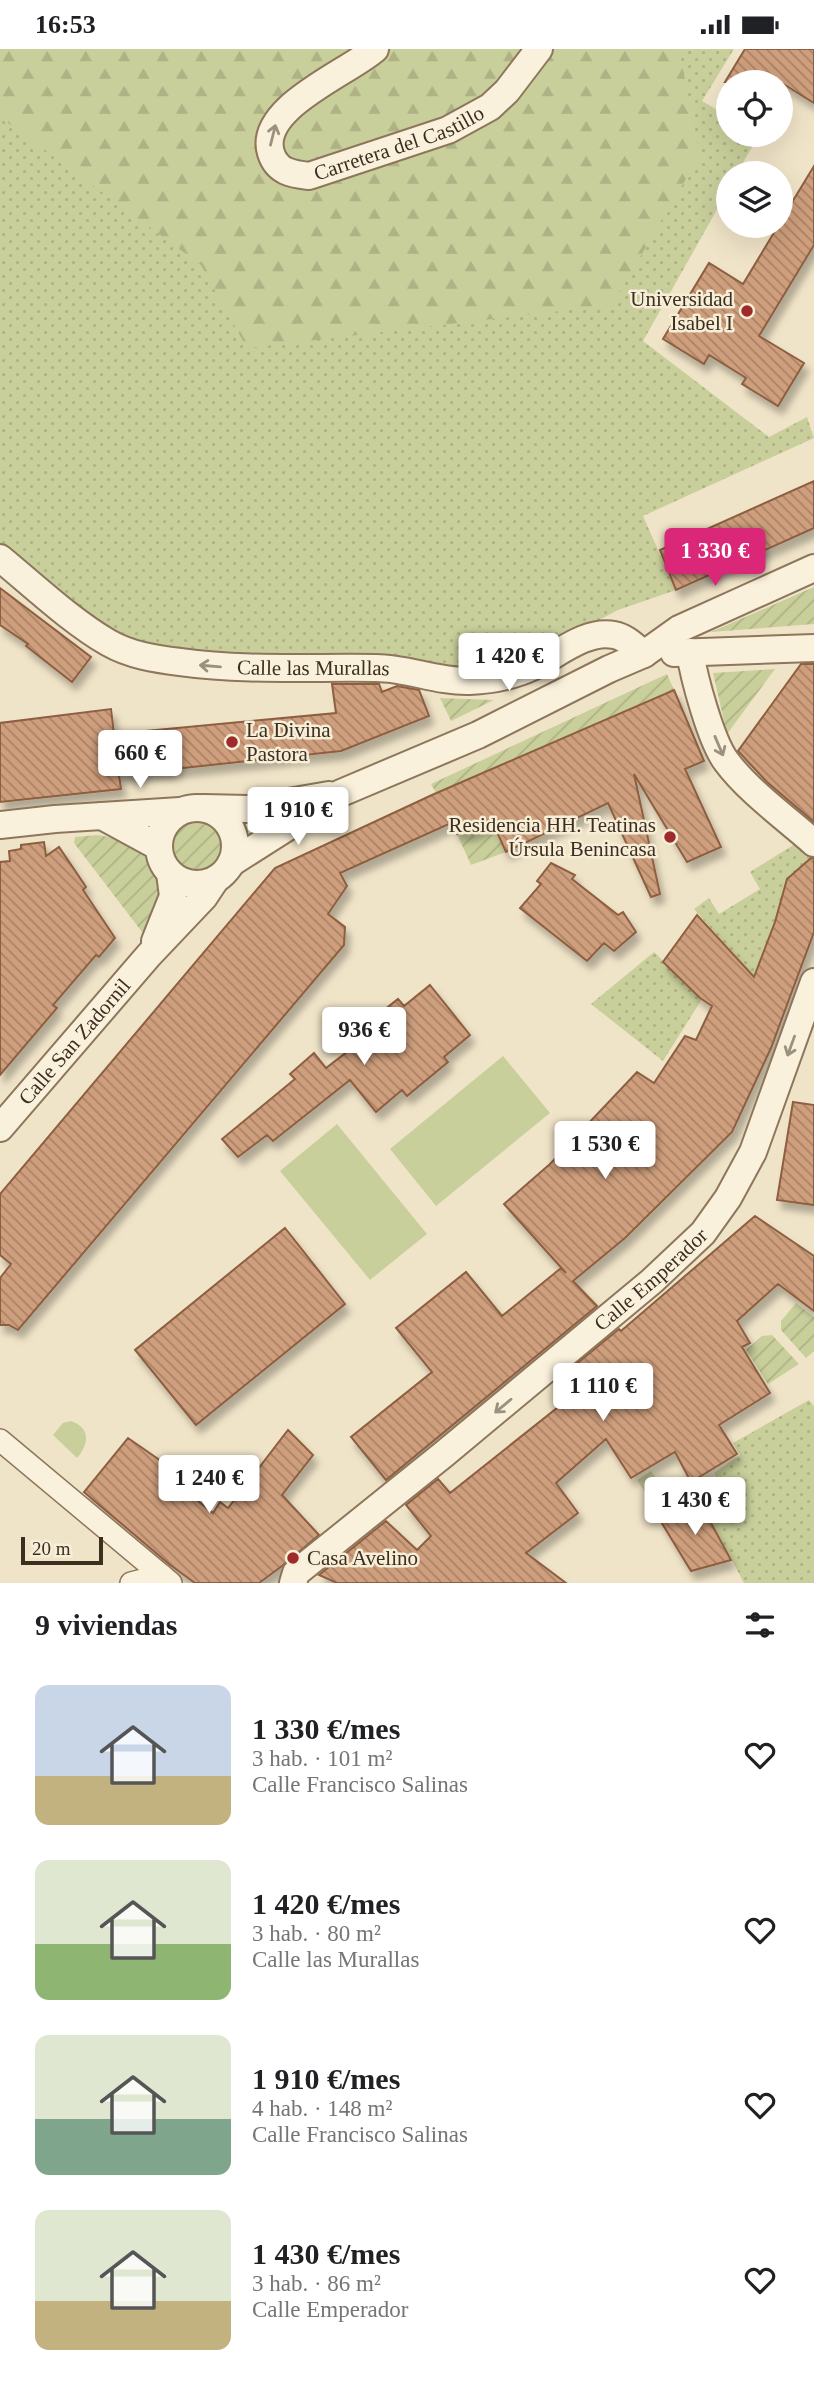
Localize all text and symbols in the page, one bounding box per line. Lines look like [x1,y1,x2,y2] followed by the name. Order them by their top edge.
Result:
[35,10,96,39] text: 16:53
[716,70,793,238] map controls
[716,70,793,147] button: locate
[311,101,488,186] street label: Carretera del Castillo
[267,124,280,146] one-way arrow
[716,161,793,238] button: layers
[630,287,733,335] place label: Universidad Isabel I
[739,303,755,319] marker: Universidad Isabel I
[650,529,780,588] pin: 1 330 €
[681,538,750,563] text: 1 330 €
[444,633,574,693] pin: 1 420 €
[475,643,544,668] text: 1 420 €
[236,655,391,681] street label: Calle las Murallas
[200,659,222,672] one-way arrow
[246,718,331,766] place label: La Divina Pastora
[91,731,189,790] pin: 660 €
[224,734,240,750] marker: La Divina Pastora
[713,735,726,756] one-way arrow
[114,740,166,765] text: 660 €
[233,787,363,847] pin: 1 910 €
[264,797,333,822] text: 1 910 €
[449,813,657,861] place label: Residencia HH. Teatinas Úrsula Benincasa
[662,829,678,845] marker: Residencia HH. Teatinas Úrsula Benincasa
[14,974,135,1110] street label: Calle San Zadornil
[315,1007,413,1067] pin: 936 €
[338,1017,390,1042] text: 936 €
[784,1034,796,1056] one-way arrow
[540,1121,670,1181] pin: 1 530 €
[571,1131,640,1156] text: 1 530 €
[589,1223,712,1336] street label: Calle Emperador
[538,1363,668,1423] pin: 1 110 €
[569,1373,637,1398] text: 1 110 €
[494,1398,512,1413] one-way arrow
[144,1455,274,1515] pin: 1 240 €
[175,1465,244,1490] text: 1 240 €
[630,1477,760,1537] pin: 1 430 €
[661,1487,730,1512] text: 1 430 €
[21,1534,103,1566] scale bar
[32,1538,71,1559] text: 20 m
[307,1546,418,1570] place label: Casa Avelino
[285,1550,301,1566] marker: Casa Avelino
[741,1606,779,1644] icon: filters
[35,1608,178,1641] text: 9 viviendas
[252,1712,400,1745] text: 1 330 €/mes
[91,1713,175,1797] icon: home
[741,1736,779,1774] icon: heart
[252,1746,392,1771] text: 3 hab. · 101 m²
[252,1772,468,1797] text: Calle Francisco Salinas
[252,1887,400,1920] text: 1 420 €/mes
[91,1888,175,1972] icon: home
[741,1911,779,1949] icon: heart
[252,1921,381,1946] text: 3 hab. · 80 m²
[252,1947,419,1972] text: Calle las Murallas
[252,2062,400,2095] text: 1 910 €/mes
[91,2063,175,2147] icon: home
[741,2086,779,2124] icon: heart
[252,2096,392,2121] text: 4 hab. · 148 m²
[252,2122,468,2147] text: Calle Francisco Salinas
[252,2237,400,2270] text: 1 430 €/mes
[91,2238,175,2322] icon: home
[741,2261,779,2299] icon: heart
[252,2271,381,2296] text: 3 hab. · 86 m²
[252,2297,408,2322] text: Calle Emperador

